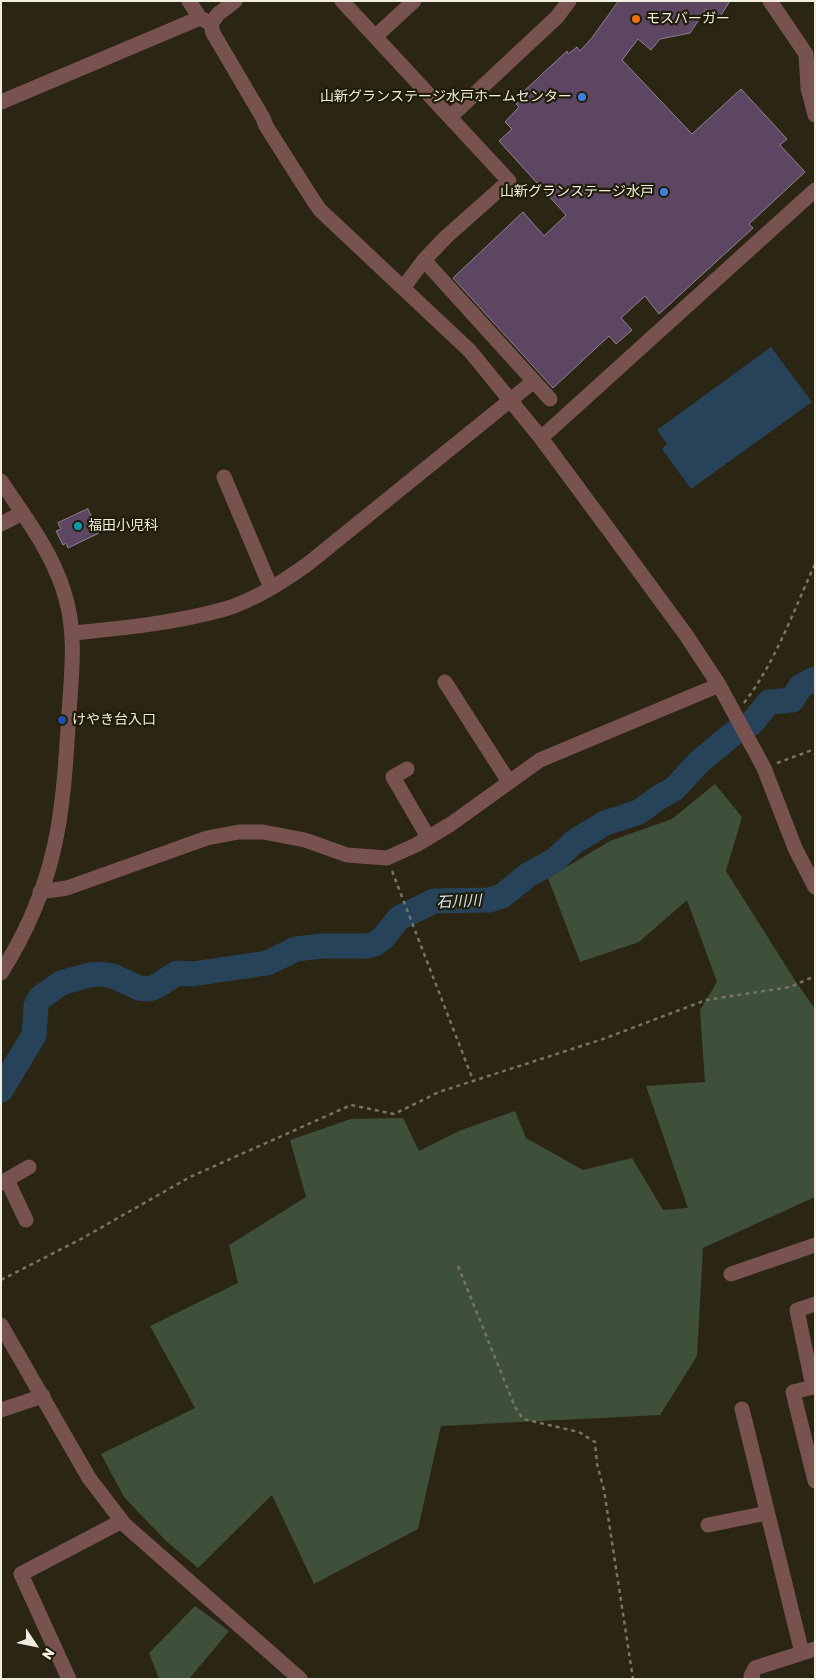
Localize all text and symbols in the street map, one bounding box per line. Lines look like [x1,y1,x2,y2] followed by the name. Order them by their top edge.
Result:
[646,11,730,27] place label: モスバーガー
[630,13,642,25] marker: モスバーガー
[320,89,572,105] place label: 山新グランステージ水戸ホームセンター
[576,91,588,103] marker: 山新グランステージ水戸ホームセンター
[500,184,654,200] place label: 山新グランステージ水戸
[658,186,670,198] marker: 山新グランステージ水戸
[88,518,158,534] place label: 福田小児科
[72,520,84,532] marker: 福田小児科
[72,712,156,728] place label: けやき台入口
[56,714,68,726] marker: けやき台入口
[436,892,482,912] water label: 石川川
[10,1620,60,1670] north arrow
[38,1645,58,1663] text: N

